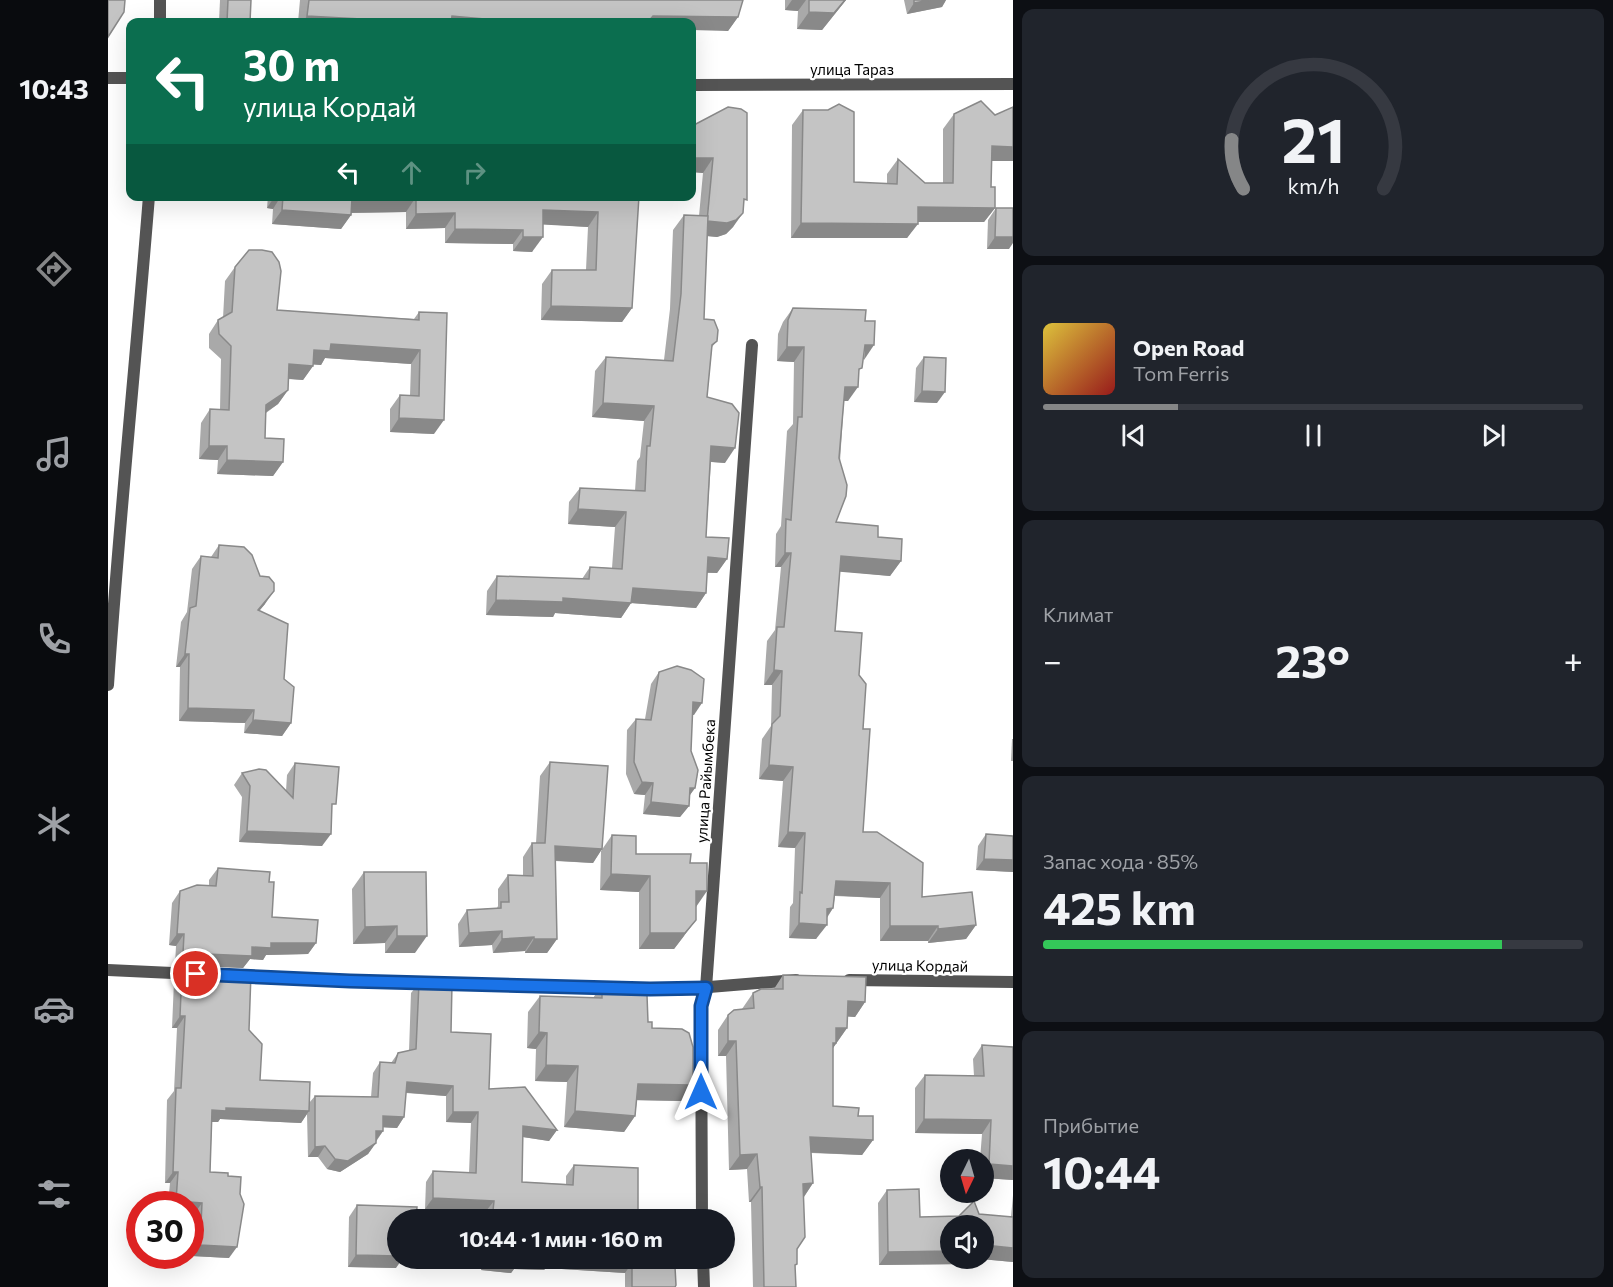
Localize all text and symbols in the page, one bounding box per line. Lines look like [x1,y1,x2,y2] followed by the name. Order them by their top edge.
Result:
[243,38,340,90] text: 30 m
[144,42,222,120] icon: left
[810,60,894,78] street label: улица Тараз
[19,72,89,105] text: 10:43
[243,90,416,123] text: улица Кордай
[1281,100,1345,176] text: 21
[332,156,365,189] icon: left
[395,156,428,189] icon: ahead
[458,156,491,189] icon: right
[1287,173,1339,199] text: km/h
[33,248,75,290] icon: directions
[1133,334,1244,361] text: Open Road
[1133,361,1229,385] text: Tom Ferris
[1117,419,1150,452] icon: previous
[1297,419,1330,452] icon: pause
[1477,419,1510,452] icon: next
[33,433,75,475] icon: music
[1043,602,1113,626] text: Климат
[33,618,75,660] icon: phone
[1276,632,1350,687] text: 23°
[1043,639,1062,680] text: −
[1564,639,1583,680] text: +
[692,718,718,843] street label: улица Райымбека
[33,803,75,845] icon: climate
[1043,849,1198,873] text: Запас хода · 85%
[1043,879,1196,934] text: 425 km
[170,948,221,999] pin
[872,955,968,975] street label: улица Кордай
[179,957,212,990] icon: arrive
[33,988,75,1030] icon: car
[669,1060,733,1124] position arrow
[1043,1113,1139,1137] text: Прибытие
[1043,1143,1160,1198] text: 10:44
[940,1149,994,1203] north arrow
[940,1149,994,1269] map controls
[33,1173,75,1215] icon: filters
[126,1191,204,1269] speed limit sign: 30
[940,1215,994,1269] button: sound
[459,1225,663,1252] text: 10:44 · 1 мин · 160 m

